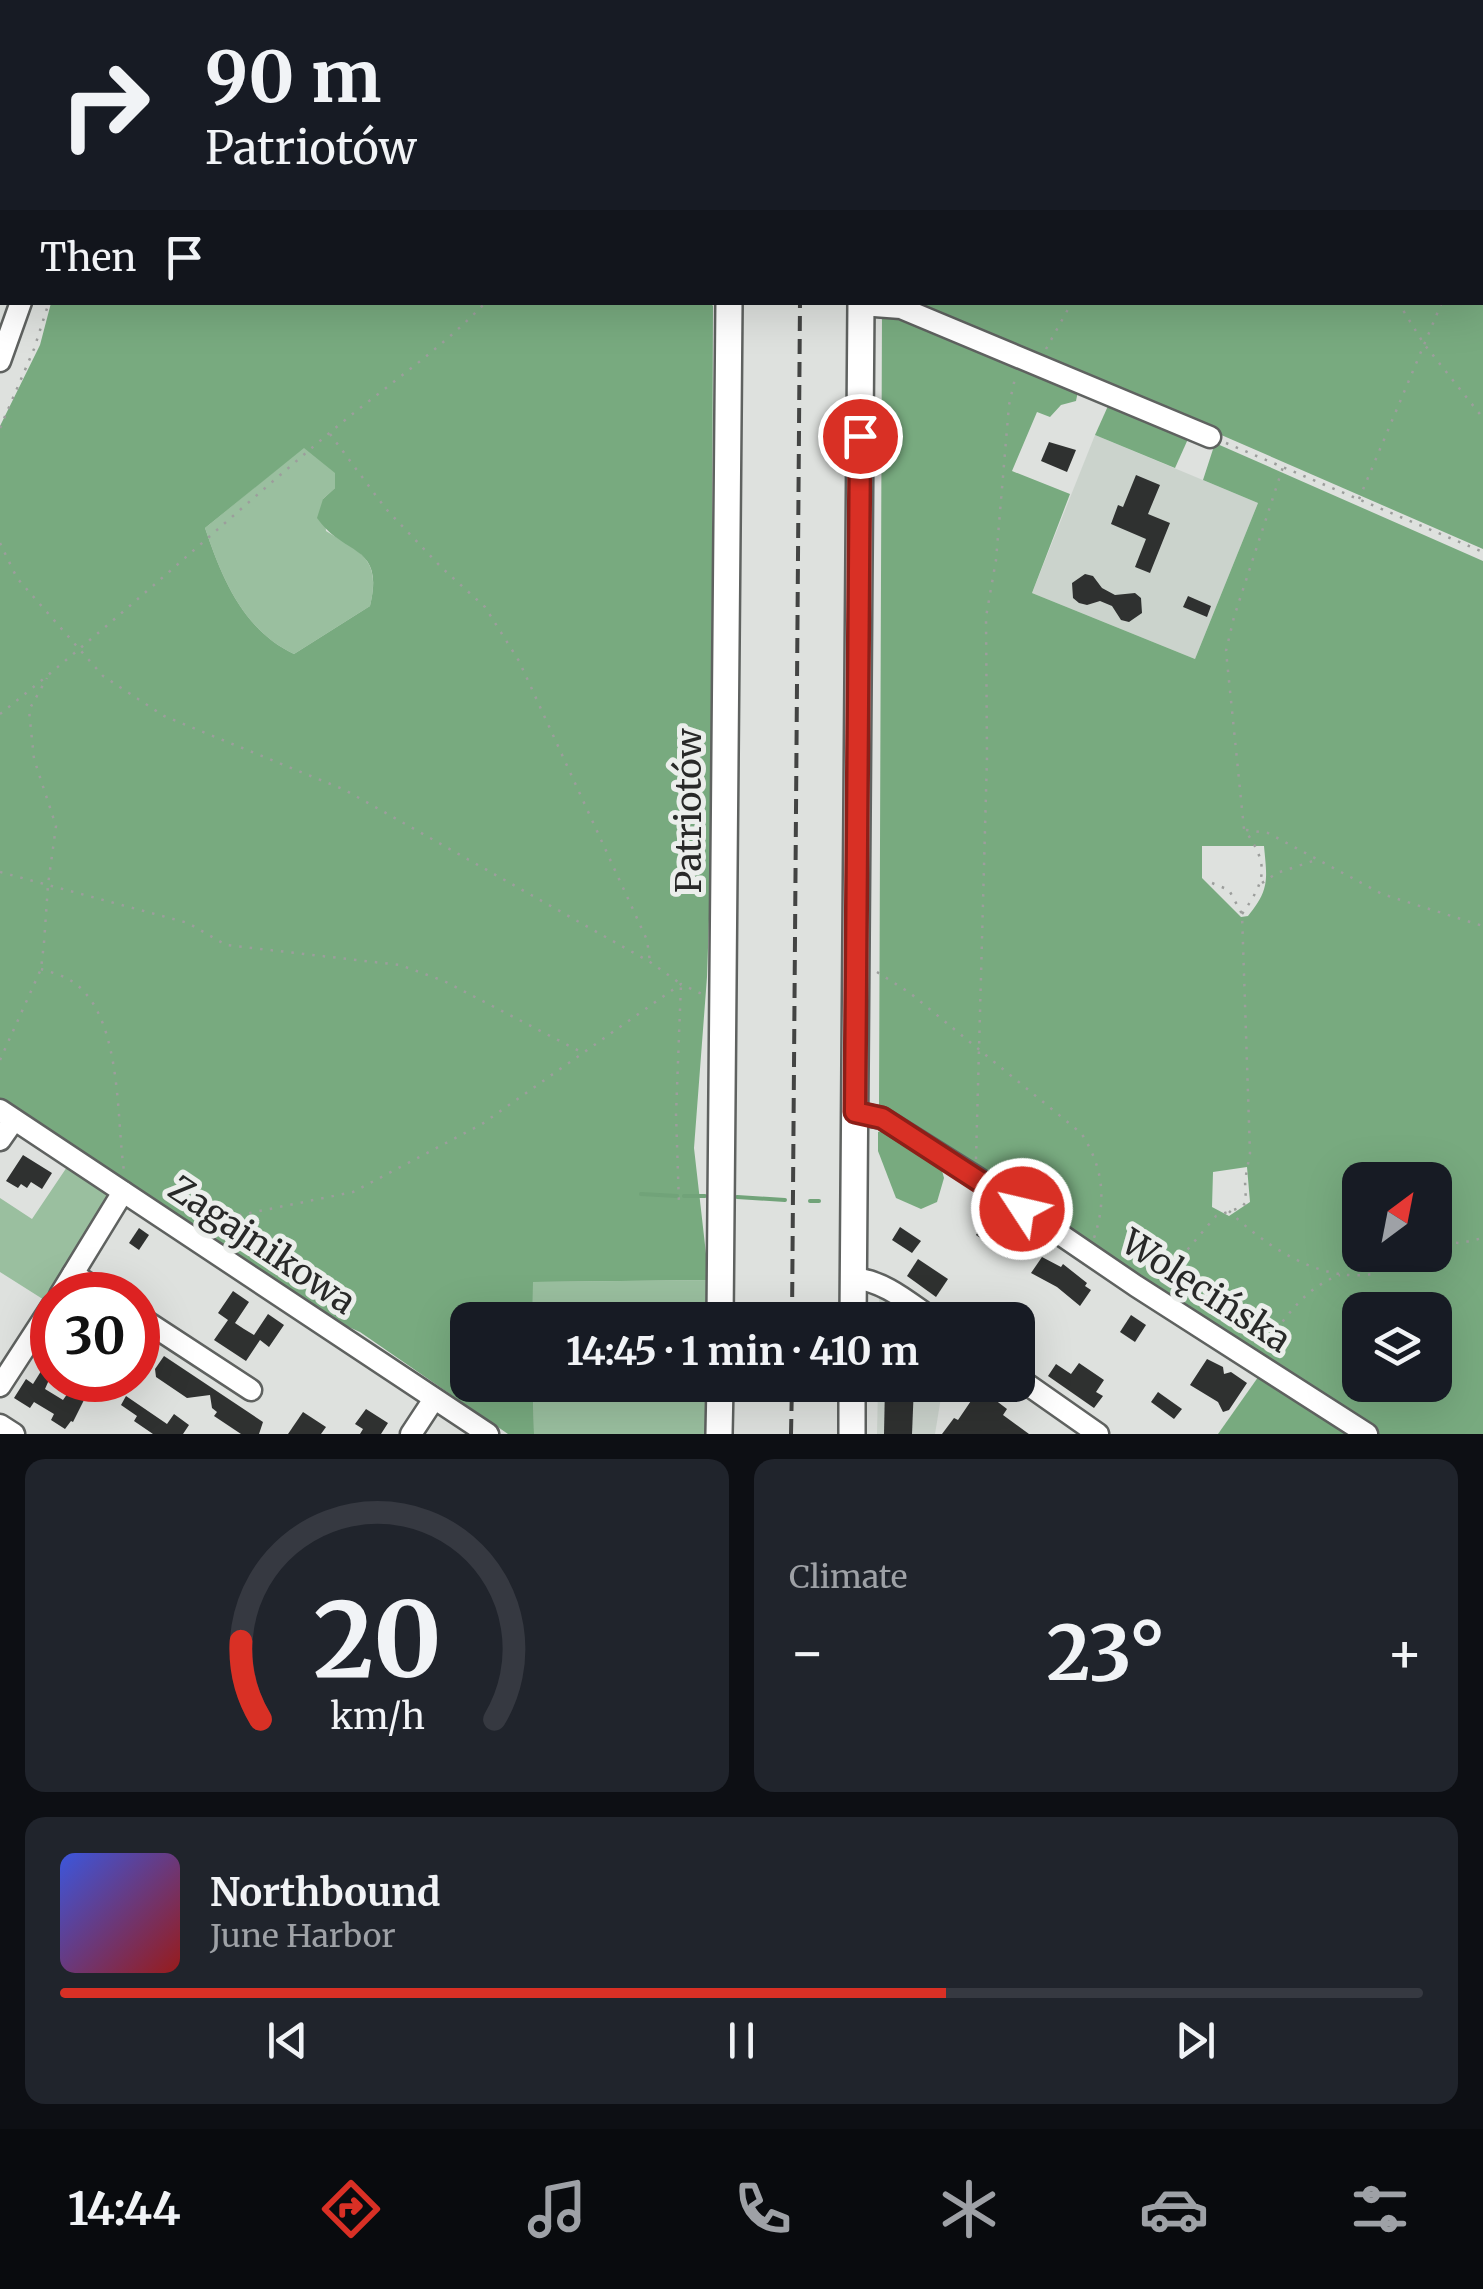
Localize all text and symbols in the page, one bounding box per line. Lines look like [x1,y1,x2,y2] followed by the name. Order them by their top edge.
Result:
[205,33,382,121] text: 90 m
[40,40,170,170] icon: right
[205,120,417,176] text: Patriotów
[157,230,212,285] icon: arrive
[40,234,137,281] text: Then
[818,394,903,479] pin
[833,409,888,464] icon: arrive
[667,728,711,893] street label: Patriotów
[970,1157,1074,1261] position arrow
[1342,1162,1452,1272] north arrow
[1342,1162,1452,1402] map controls
[160,1166,364,1324] street label: Zagajnikowa
[1112,1219,1299,1362] street label: Wolęcińska
[30,1272,160,1402] speed limit sign: 30
[1342,1292,1452,1402] button: layers
[566,1328,919,1375] text: 14:45 · 1 min · 410 m
[789,1557,907,1597] text: Climate
[313,1575,441,1705] text: 20
[1047,1606,1165,1700] text: 23°
[789,1618,826,1687] text: −
[1386,1618,1423,1687] text: +
[330,1694,424,1739] text: km/h
[210,1869,440,1916] text: Northbound
[210,1916,396,1956] text: June Harbor
[260,2013,315,2068] icon: previous
[714,2013,769,2068] icon: pause
[1168,2013,1223,2068] icon: next
[316,2174,386,2244] icon: directions
[522,2174,592,2244] icon: music
[728,2174,798,2244] icon: phone
[934,2174,1004,2244] icon: climate
[1139,2174,1209,2244] icon: car
[1345,2174,1415,2244] icon: filters
[68,2181,181,2237] text: 14:44

